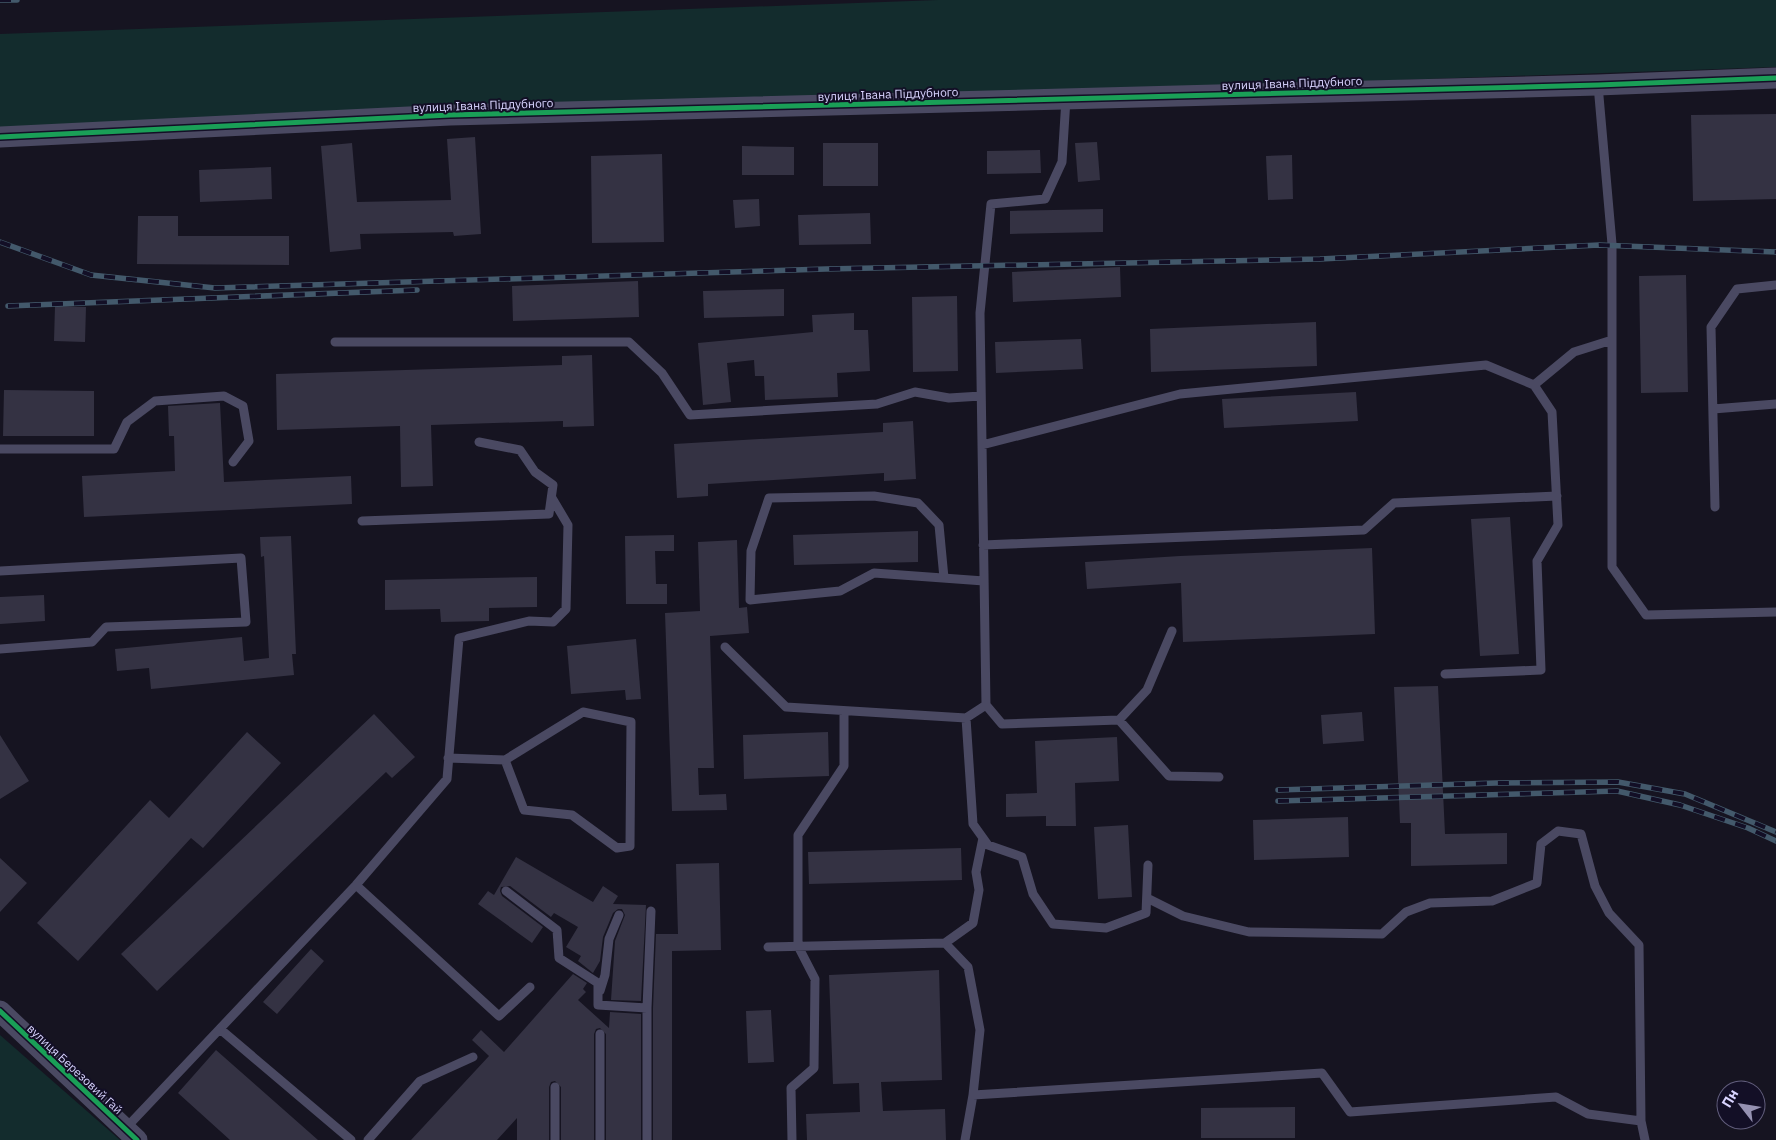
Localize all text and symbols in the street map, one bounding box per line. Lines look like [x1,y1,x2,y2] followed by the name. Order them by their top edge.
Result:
[1221,73,1363,93] street label: вулиця Івана Піддубного
[817,84,959,104] street label: вулиця Івана Піддубного
[412,95,554,115] street label: вулиця Івана Піддубного
[24,1021,126,1117] street label: вулиця Березовий Гай
[1716,1080,1766,1130] north arrow
[1717,1086,1742,1111] text: Пн

